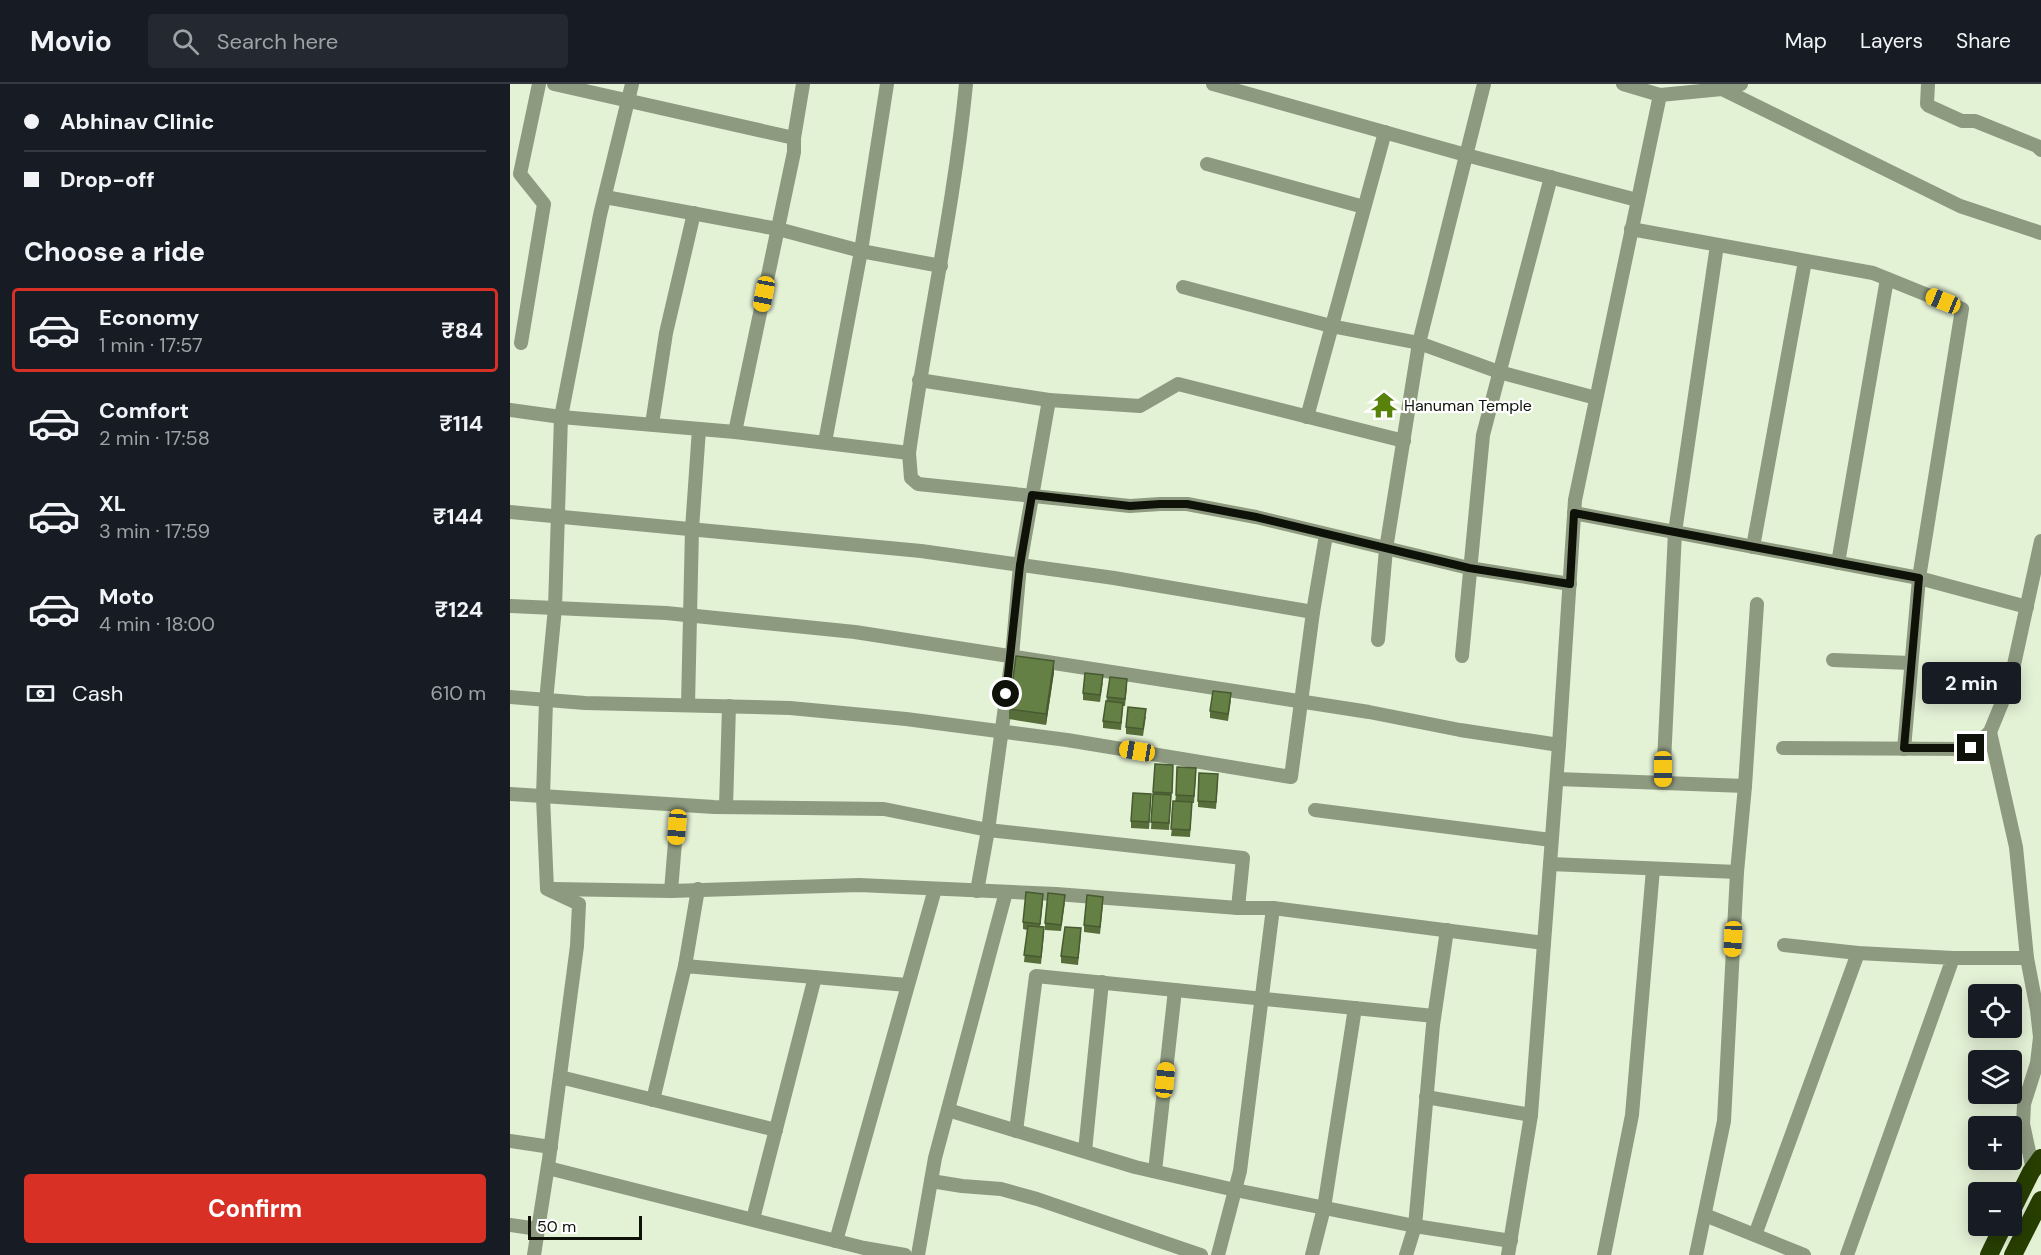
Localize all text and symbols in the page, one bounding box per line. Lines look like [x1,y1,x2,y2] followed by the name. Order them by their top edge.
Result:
[148,14,568,68] search box
[30,23,112,60] text: Movio
[169,25,202,58] icon: search
[217,27,338,56] text: Search here
[1785,27,1827,55] text: Map
[1860,27,1923,55] text: Layers
[1956,27,2011,55] text: Share
[60,107,214,136] text: Abhinav Clinic
[60,165,155,194] text: Drop-off
[24,234,205,269] text: Choose a ride
[752,275,776,313] car
[1923,286,1963,316] car
[27,303,81,357] icon: car
[99,303,199,332] text: Economy
[441,316,483,345] text: ₹84
[99,332,203,358] text: 1 min · 17:57
[1369,390,1399,420] temple icon: Hanuman Temple
[1404,395,1532,416] place label: Hanuman Temple
[27,396,81,450] icon: car
[99,396,189,425] text: Comfort
[439,409,483,438] text: ₹114
[99,425,210,451] text: 2 min · 17:58
[27,489,81,543] icon: car
[99,489,126,518] text: XL
[433,502,483,531] text: ₹144
[99,518,210,544] text: 3 min · 17:59
[27,582,81,636] icon: car
[99,582,154,611] text: Moto
[435,595,483,624] text: ₹124
[99,611,215,637] text: 4 min · 18:00
[1922,661,2020,703] callout: 2 min
[1945,670,1998,696] text: 2 min
[24,677,57,710] icon: cash
[72,679,123,708] text: Cash
[430,680,486,706] text: 610 m
[992,680,1019,707] route start
[1957,734,1984,761] route end
[1118,739,1156,763] car
[1654,751,1672,787] car
[666,808,688,846] car
[1723,921,1743,957] car
[1968,984,2022,1236] map controls
[1968,984,2022,1038] button: locate
[1968,1050,2022,1104] button: layers
[1154,1061,1176,1099] car
[1968,1116,2022,1170] button: +
[24,1174,486,1243] button: Confirm
[1968,1182,2022,1236] button: −
[528,1213,642,1240] scale bar
[537,1216,576,1237] text: 50 m

